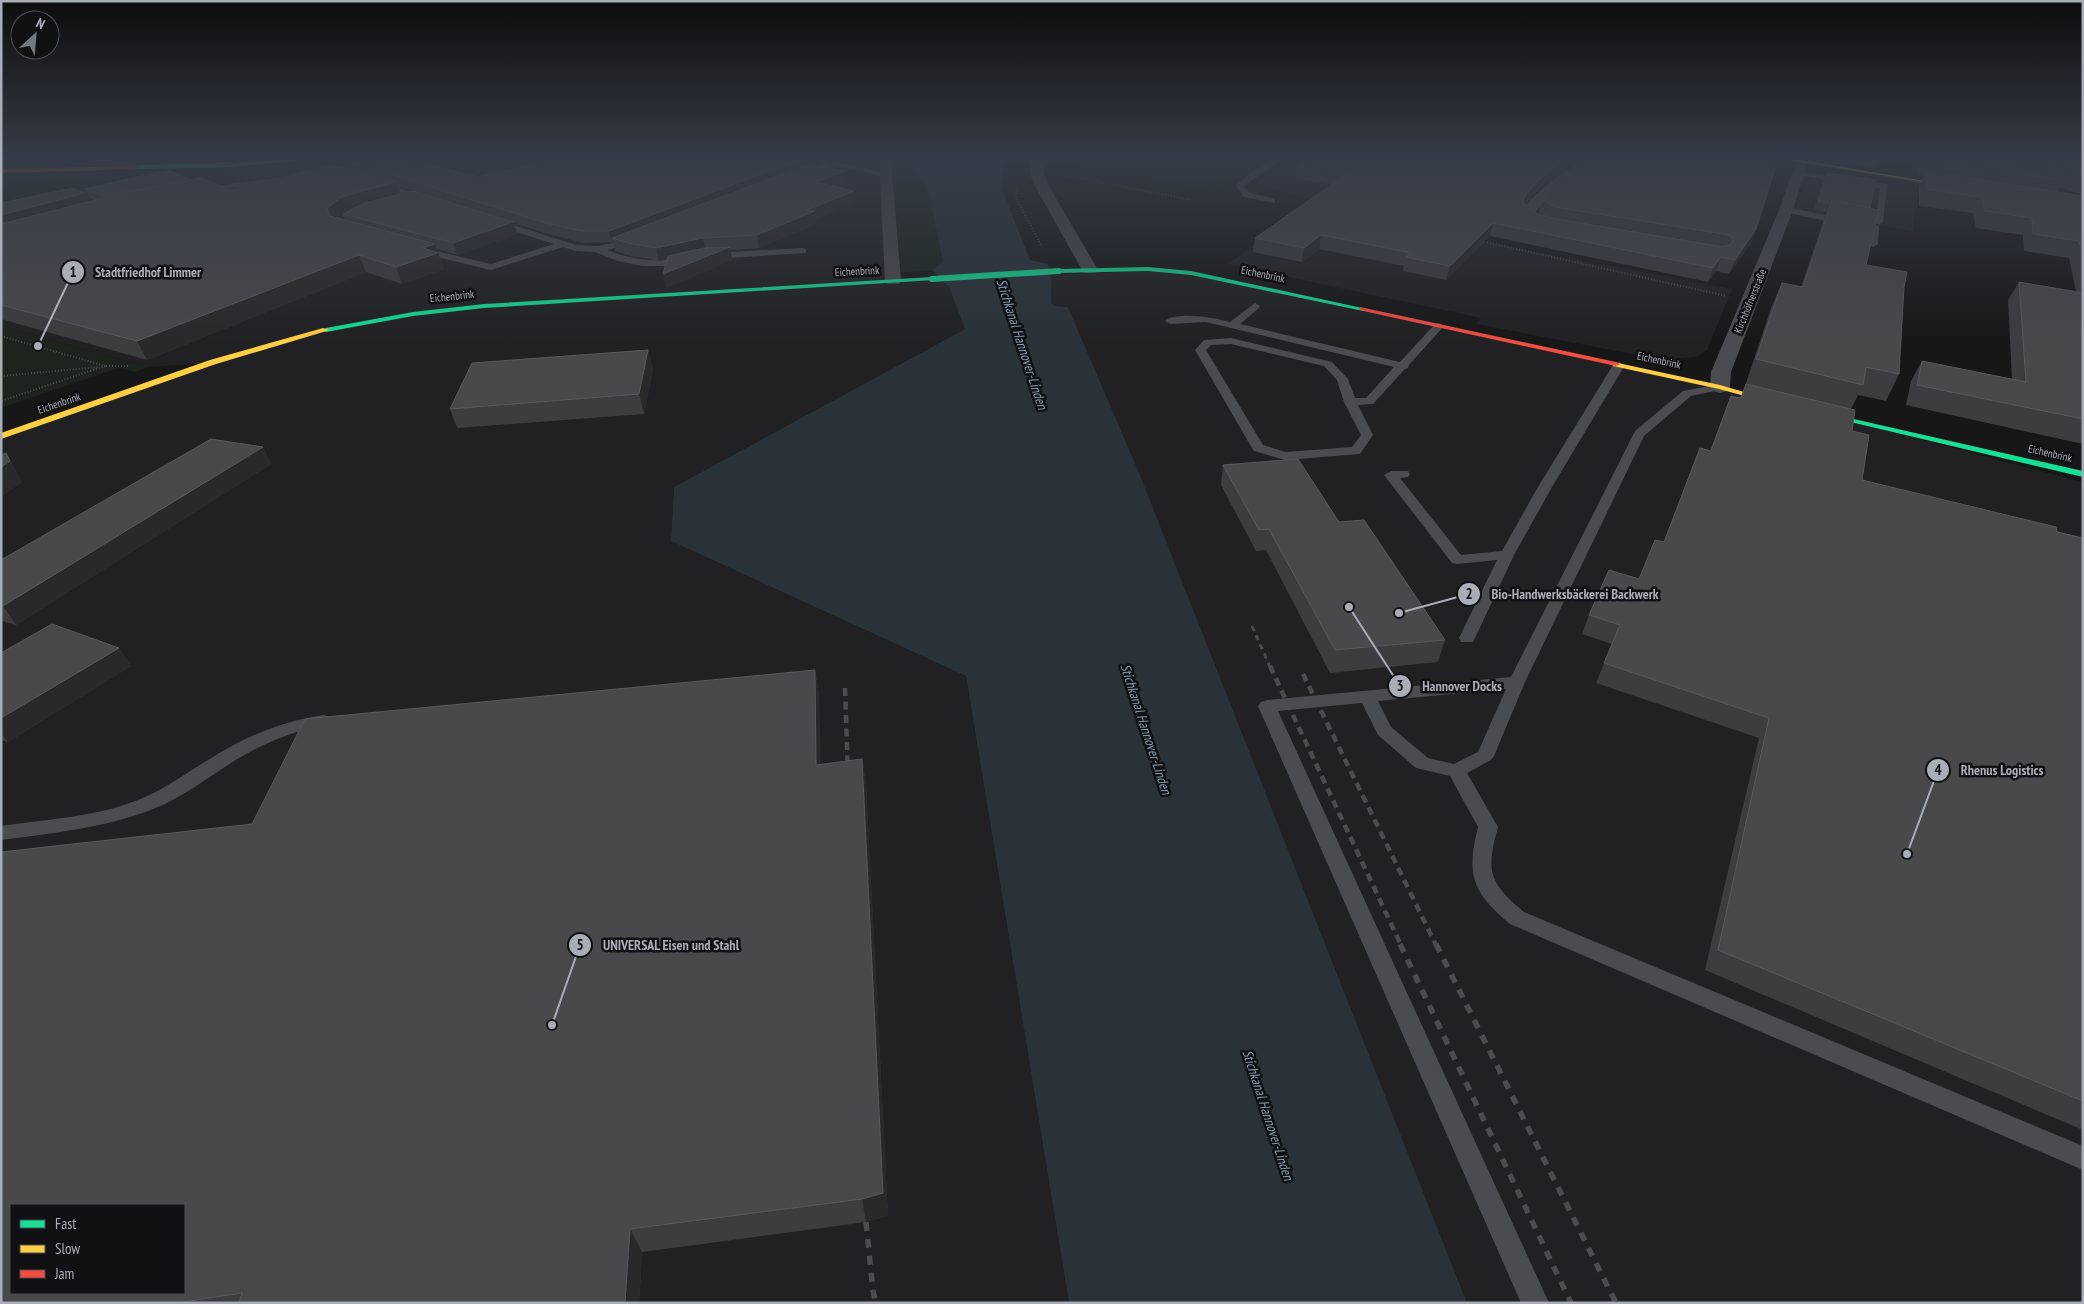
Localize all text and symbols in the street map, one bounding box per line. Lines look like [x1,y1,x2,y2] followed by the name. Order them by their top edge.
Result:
[10,10,60,60] north arrow
[33,14,48,33] text: N
[60,257,211,286] callout: Stadtfriedhof Limmer
[69,262,77,281] text: 1
[95,263,202,281] text: Stadtfriedhof Limmer
[834,263,880,279] street label: Eichenbrink
[1240,263,1287,286] street label: Eichenbrink
[1731,266,1769,335] street label: Kirchhöfnerstraße
[992,276,1052,412] water label: Stichkanal Hannover-Linden
[429,287,476,305] street label: Eichenbrink
[1636,349,1683,372] street label: Eichenbrink
[36,389,83,417] street label: Eichenbrink
[2027,441,2074,465] street label: Eichenbrink
[1456,580,1669,609] callout: Bio-Handwerksbäckerei Backwerk
[1465,584,1473,603] text: 2
[1491,585,1659,603] text: Bio-Handwerksbäckerei Backwerk
[1116,661,1176,797] water label: Stichkanal Hannover-Linden
[1387,672,1512,701] callout: Hannover Docks
[1396,676,1404,695] text: 3
[1422,677,1502,695] text: Hannover Docks
[1926,755,2053,784] callout: Rhenus Logistics
[1934,760,1942,779] text: 4
[1961,761,2043,779] text: Rhenus Logistics
[567,930,749,959] callout: UNIVERSAL Eisen und Stahl
[576,935,584,954] text: 5
[603,936,740,954] text: UNIVERSAL Eisen und Stahl
[1238,1047,1298,1183] water label: Stichkanal Hannover-Linden
[10,1204,185,1294] legend
[55,1214,76,1233] text: Fast
[55,1239,80,1258] text: Slow
[54,1264,74,1283] text: Jam

